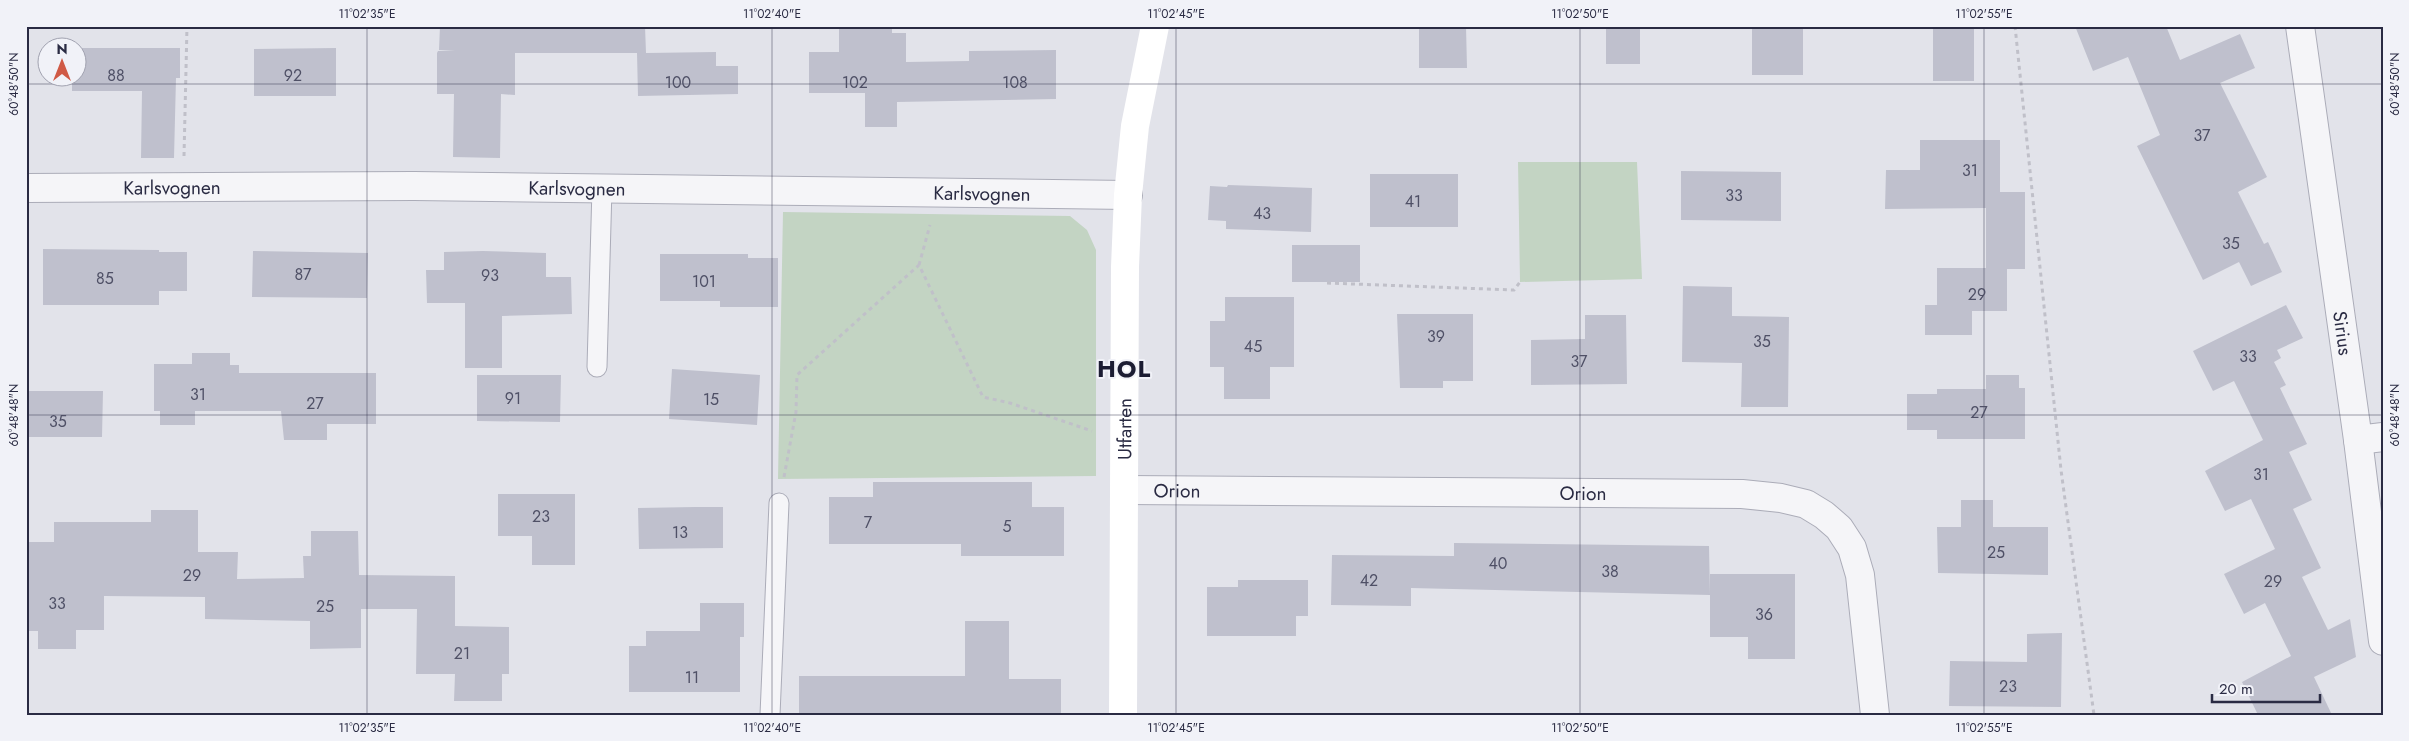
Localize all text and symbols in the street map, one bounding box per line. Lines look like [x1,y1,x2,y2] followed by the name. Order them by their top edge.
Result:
[338,5,396,23] text: 11°02'35"E
[743,5,801,23] text: 11°02'40"E
[1147,5,1205,23] text: 11°02'45"E
[1551,5,1609,23] text: 11°02'50"E
[1955,5,2013,23] text: 11°02'55"E
[38,38,88,88] north arrow
[56,39,68,59] text: N
[5,52,23,116] text: 60°48'50"N
[2386,52,2404,116] text: 60°48'50"N
[107,64,125,87] house number: 88
[284,64,302,87] house number: 92
[665,71,691,94] house number: 100
[842,71,868,94] house number: 102
[1002,71,1028,94] house number: 108
[2194,124,2211,147] house number: 37
[1962,159,1978,182] house number: 31
[123,174,221,201] street label: Karlsvognen
[528,174,626,203] street label: Karlsvognen
[933,180,1031,208] street label: Karlsvognen
[1725,184,1743,207] house number: 33
[1405,190,1421,213] house number: 41
[1253,202,1271,225] house number: 43
[2222,232,2240,255] house number: 35
[295,263,312,286] house number: 87
[481,264,499,287] house number: 93
[96,267,114,290] house number: 85
[692,270,716,293] house number: 101
[1968,283,1986,306] house number: 29
[2326,309,2359,357] street label: Sirius
[1427,325,1445,348] house number: 39
[1753,330,1771,353] house number: 35
[1244,335,1262,358] house number: 45
[2239,345,2257,368] house number: 33
[1571,350,1588,373] house number: 37
[1097,351,1151,386] district label: HOL
[190,383,206,406] house number: 31
[5,384,23,446] text: 60°48'48"N
[2386,384,2404,446] text: 60°48'48"N
[505,387,521,410] house number: 91
[703,388,719,411] house number: 15
[306,392,324,415] house number: 27
[1111,398,1138,460] street label: Utfarten
[1970,401,1988,424] house number: 27
[49,410,67,433] house number: 35
[2253,463,2269,486] house number: 31
[1153,477,1201,504] street label: Orion
[1559,480,1607,507] street label: Orion
[532,505,550,528] house number: 23
[864,511,873,534] house number: 7
[1002,515,1012,538] house number: 5
[672,521,688,544] house number: 13
[1987,541,2005,564] house number: 25
[1489,552,1507,575] house number: 40
[1601,560,1619,583] house number: 38
[183,564,201,587] house number: 29
[1360,569,1378,592] house number: 42
[2264,570,2282,593] house number: 29
[48,592,66,615] house number: 33
[316,595,334,618] house number: 25
[1755,603,1773,626] house number: 36
[454,642,470,665] house number: 21
[685,666,699,689] house number: 11
[2212,671,2319,703] scale bar
[1999,675,2017,698] house number: 23
[2219,678,2253,700] text: 20 m
[338,719,396,737] text: 11°02'35"E
[743,719,801,737] text: 11°02'40"E
[1147,719,1205,737] text: 11°02'45"E
[1551,719,1609,737] text: 11°02'50"E
[1955,719,2013,737] text: 11°02'55"E

